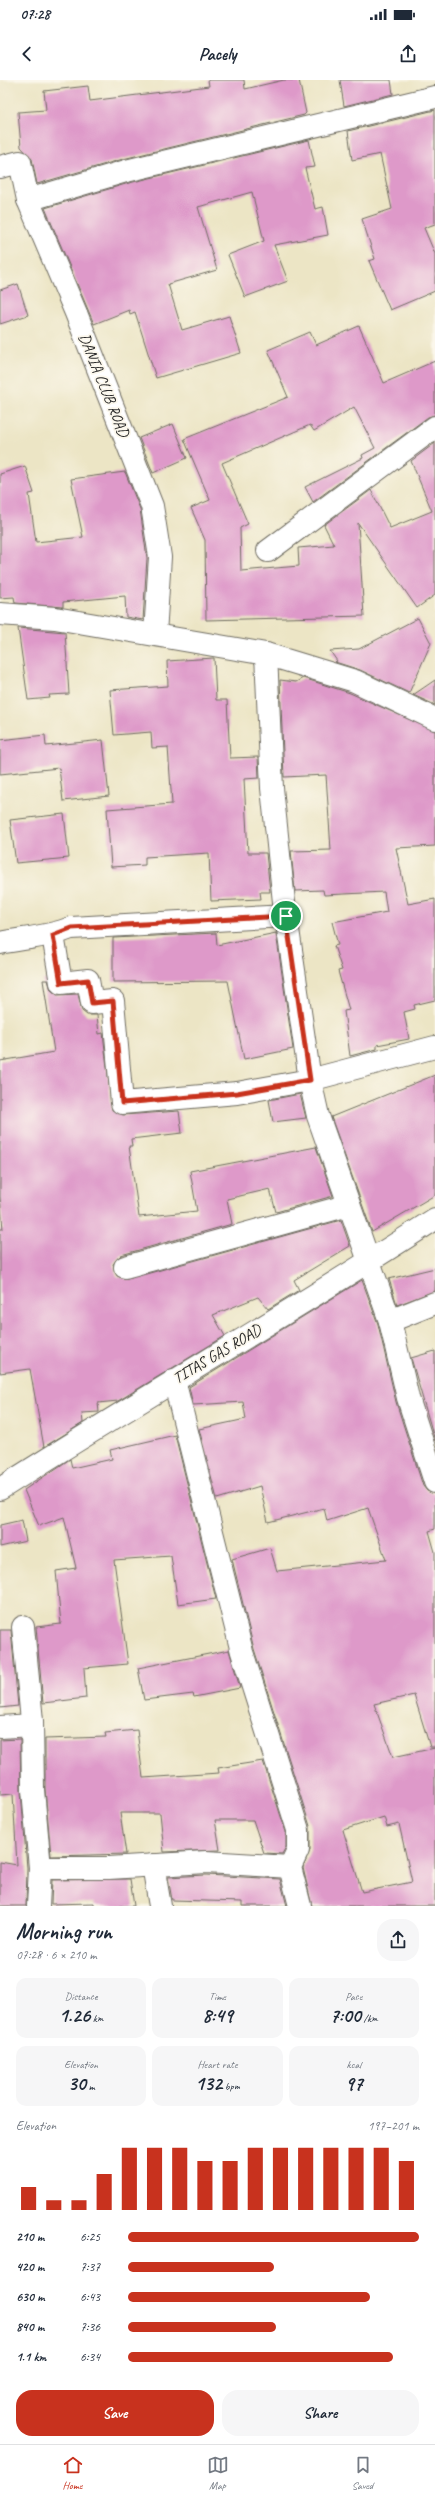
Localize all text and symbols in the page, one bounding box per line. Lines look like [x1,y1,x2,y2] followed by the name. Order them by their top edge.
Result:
[20,5,50,24] text: 07:28
[16,43,38,65] icon: back
[199,43,236,65] text: Pacely
[397,43,419,65] icon: share
[74,330,134,441] street label: DANIA CLUB ROAD
[269,899,303,933] pin
[275,905,297,927] icon: arrive
[169,1319,266,1388] street label: TITAS GAS ROAD
[16,1918,112,1946] text: Morning run
[377,1919,419,1961] button: share
[16,1947,97,1963] text: 07:28 · 6 × 210 m
[65,1989,98,2003] text: Distance
[209,1989,226,2003] text: Time
[345,1989,362,2003] text: Pace
[59,2003,90,2028] text: 1.26
[202,2003,233,2028] text: 8:49
[330,2003,361,2028] text: 7:00
[90,2011,104,2025] text: km
[361,2011,378,2025] text: /km
[64,2057,98,2071] text: Elevation
[197,2057,238,2071] text: Heart rate
[347,2057,361,2071] text: kcal
[68,2071,86,2096] text: 30
[195,2071,222,2096] text: 132
[345,2071,363,2096] text: 97
[86,2079,95,2093] text: m
[222,2079,240,2093] text: bpm
[16,2118,56,2134] text: Elevation
[368,2118,419,2134] text: 197–201 m
[16,2229,44,2245] text: 210 m
[80,2229,100,2245] text: 6:25
[16,2259,44,2275] text: 420 m
[80,2259,100,2275] text: 7:37
[16,2289,44,2305] text: 630 m
[80,2289,100,2305] text: 6:43
[16,2319,44,2335] text: 840 m
[80,2319,100,2335] text: 7:36
[16,2349,46,2365] text: 1.1 km
[80,2349,100,2365] text: 6:34
[16,2390,214,2436] button: Save
[222,2390,419,2436] button: Share
[62,2454,84,2492] tab: Home
[207,2454,229,2492] tab: Map
[352,2454,374,2492] tab: Saved

